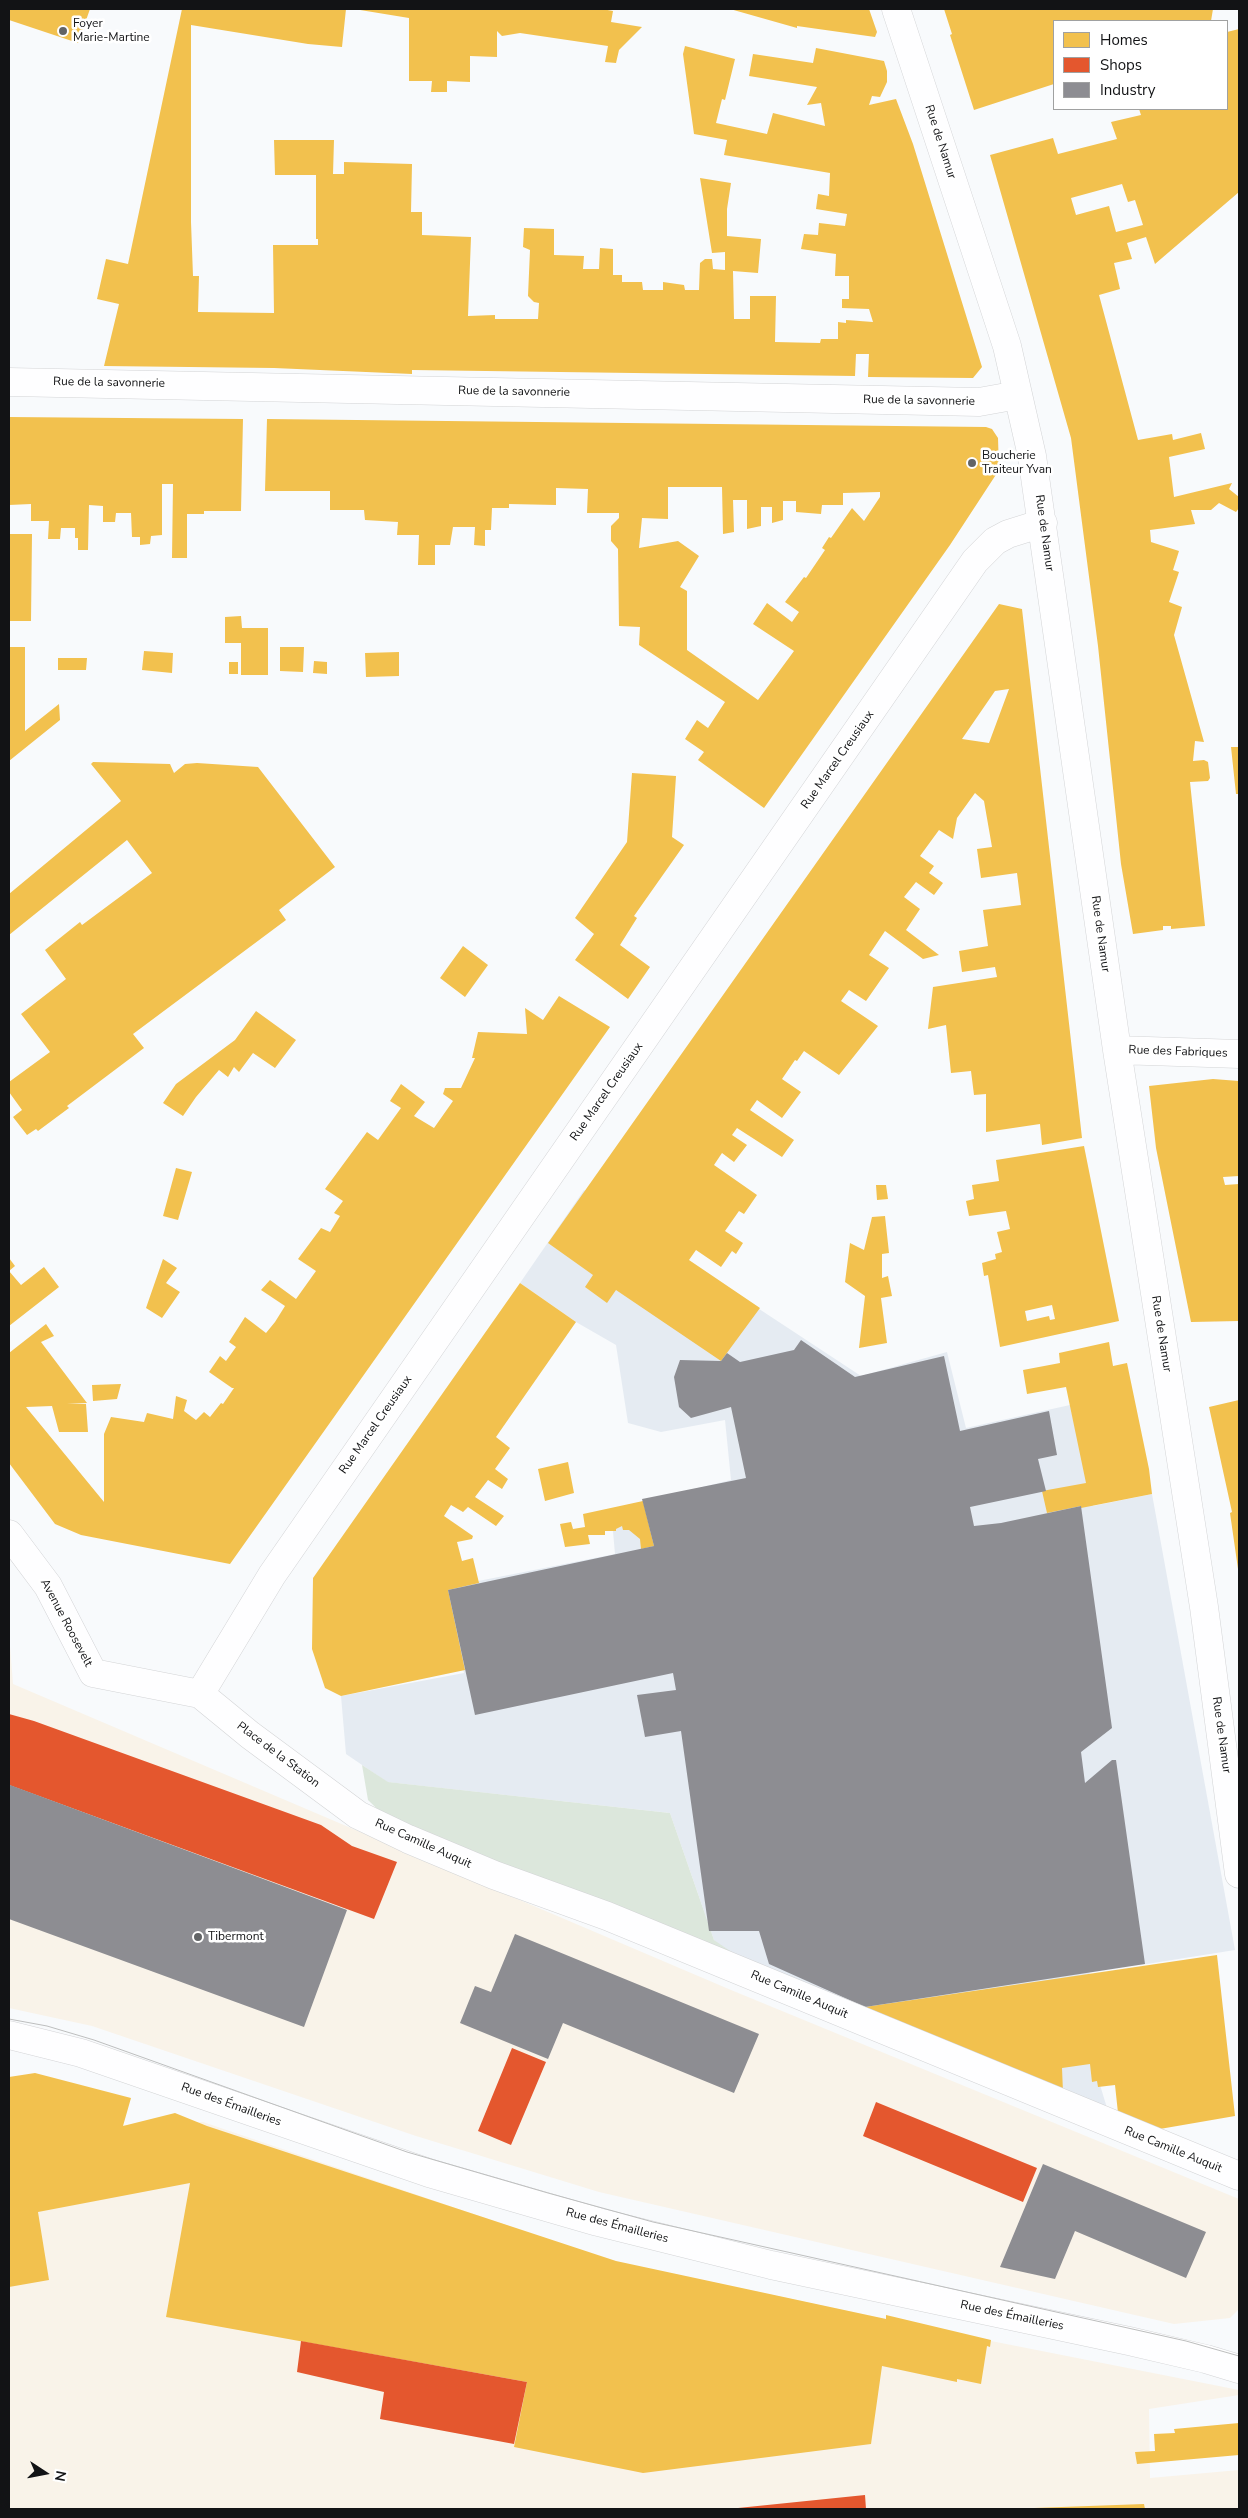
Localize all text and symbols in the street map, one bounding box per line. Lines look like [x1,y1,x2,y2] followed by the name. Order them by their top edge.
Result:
[73,17,150,45] place label: Foyer Marie-Martine
[1053,20,1228,110] legend
[57,25,69,37] marker: Foyer Marie-Martine
[1100,30,1148,50] text: Homes
[1100,55,1142,75] text: Shops
[1100,80,1155,100] text: Industry
[921,103,959,181] street label: Rue de Namur
[53,375,165,391] street label: Rue de la savonnerie
[458,384,570,400] street label: Rue de la savonnerie
[863,393,975,409] street label: Rue de la savonnerie
[982,449,1052,477] place label: Boucherie Traiteur Yvan
[966,457,978,469] marker: Boucherie Traiteur Yvan
[1031,494,1057,572] street label: Rue de Namur
[799,708,877,812] street label: Rue Marcel Creusiaux
[1087,895,1113,973] street label: Rue de Namur
[568,1040,646,1144] street label: Rue Marcel Creusiaux
[1128,1043,1228,1061] street label: Rue des Fabriques
[1148,1295,1174,1373] street label: Rue de Namur
[337,1373,415,1477] street label: Rue Marcel Creusiaux
[37,1577,95,1669] street label: Avenue Roosevelt
[1208,1696,1234,1774] street label: Rue de Namur
[234,1719,322,1791] street label: Place de la Station
[372,1816,474,1872] street label: Rue Camille Auquit
[208,1930,264,1944] place label: Tibermont
[192,1931,204,1943] marker: Tibermont
[748,1968,850,2022] street label: Rue Camille Auquit
[179,2080,283,2130] street label: Rue des Émailleries
[1122,2124,1224,2176] street label: Rue Camille Auquit
[564,2205,670,2247] street label: Rue des Émailleries
[959,2298,1065,2334] street label: Rue des Émailleries
[20,2448,70,2498] north arrow
[50,2469,71,2483] text: N

